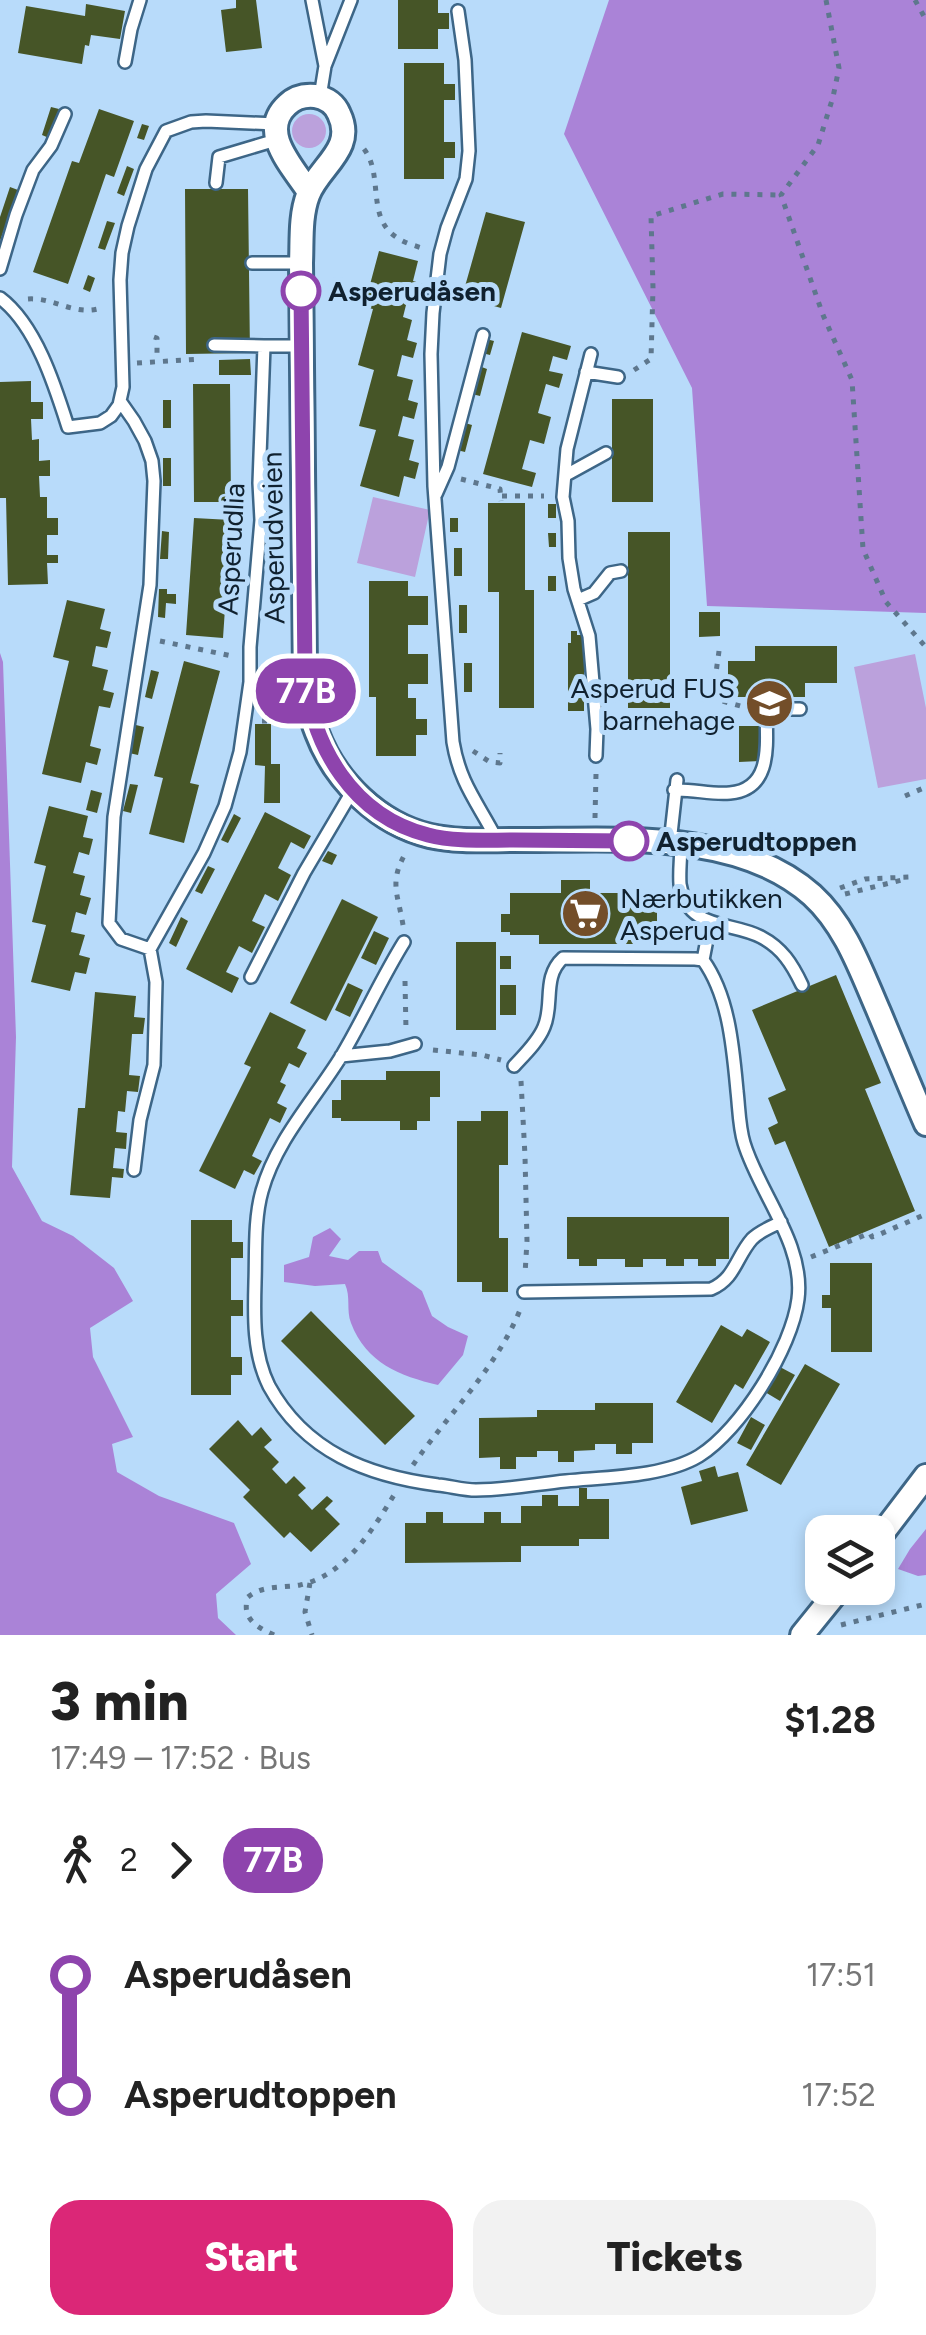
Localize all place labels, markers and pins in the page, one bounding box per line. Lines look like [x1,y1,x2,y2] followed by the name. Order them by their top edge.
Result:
[282,272,320,310] marker: Asperudåsen
[328,274,496,308] place label: Asperudåsen
[571,671,735,737] place label: Asperud FUS barnehage
[744,678,796,730] school or university icon: Asperud FUS barnehage
[610,822,648,860] marker: Asperudtoppen
[656,824,857,858] place label: Asperudtoppen
[620,881,783,947] place label: Nærbutikken Asperud
[559,888,611,940] supermarket icon: Nærbutikken Asperud

